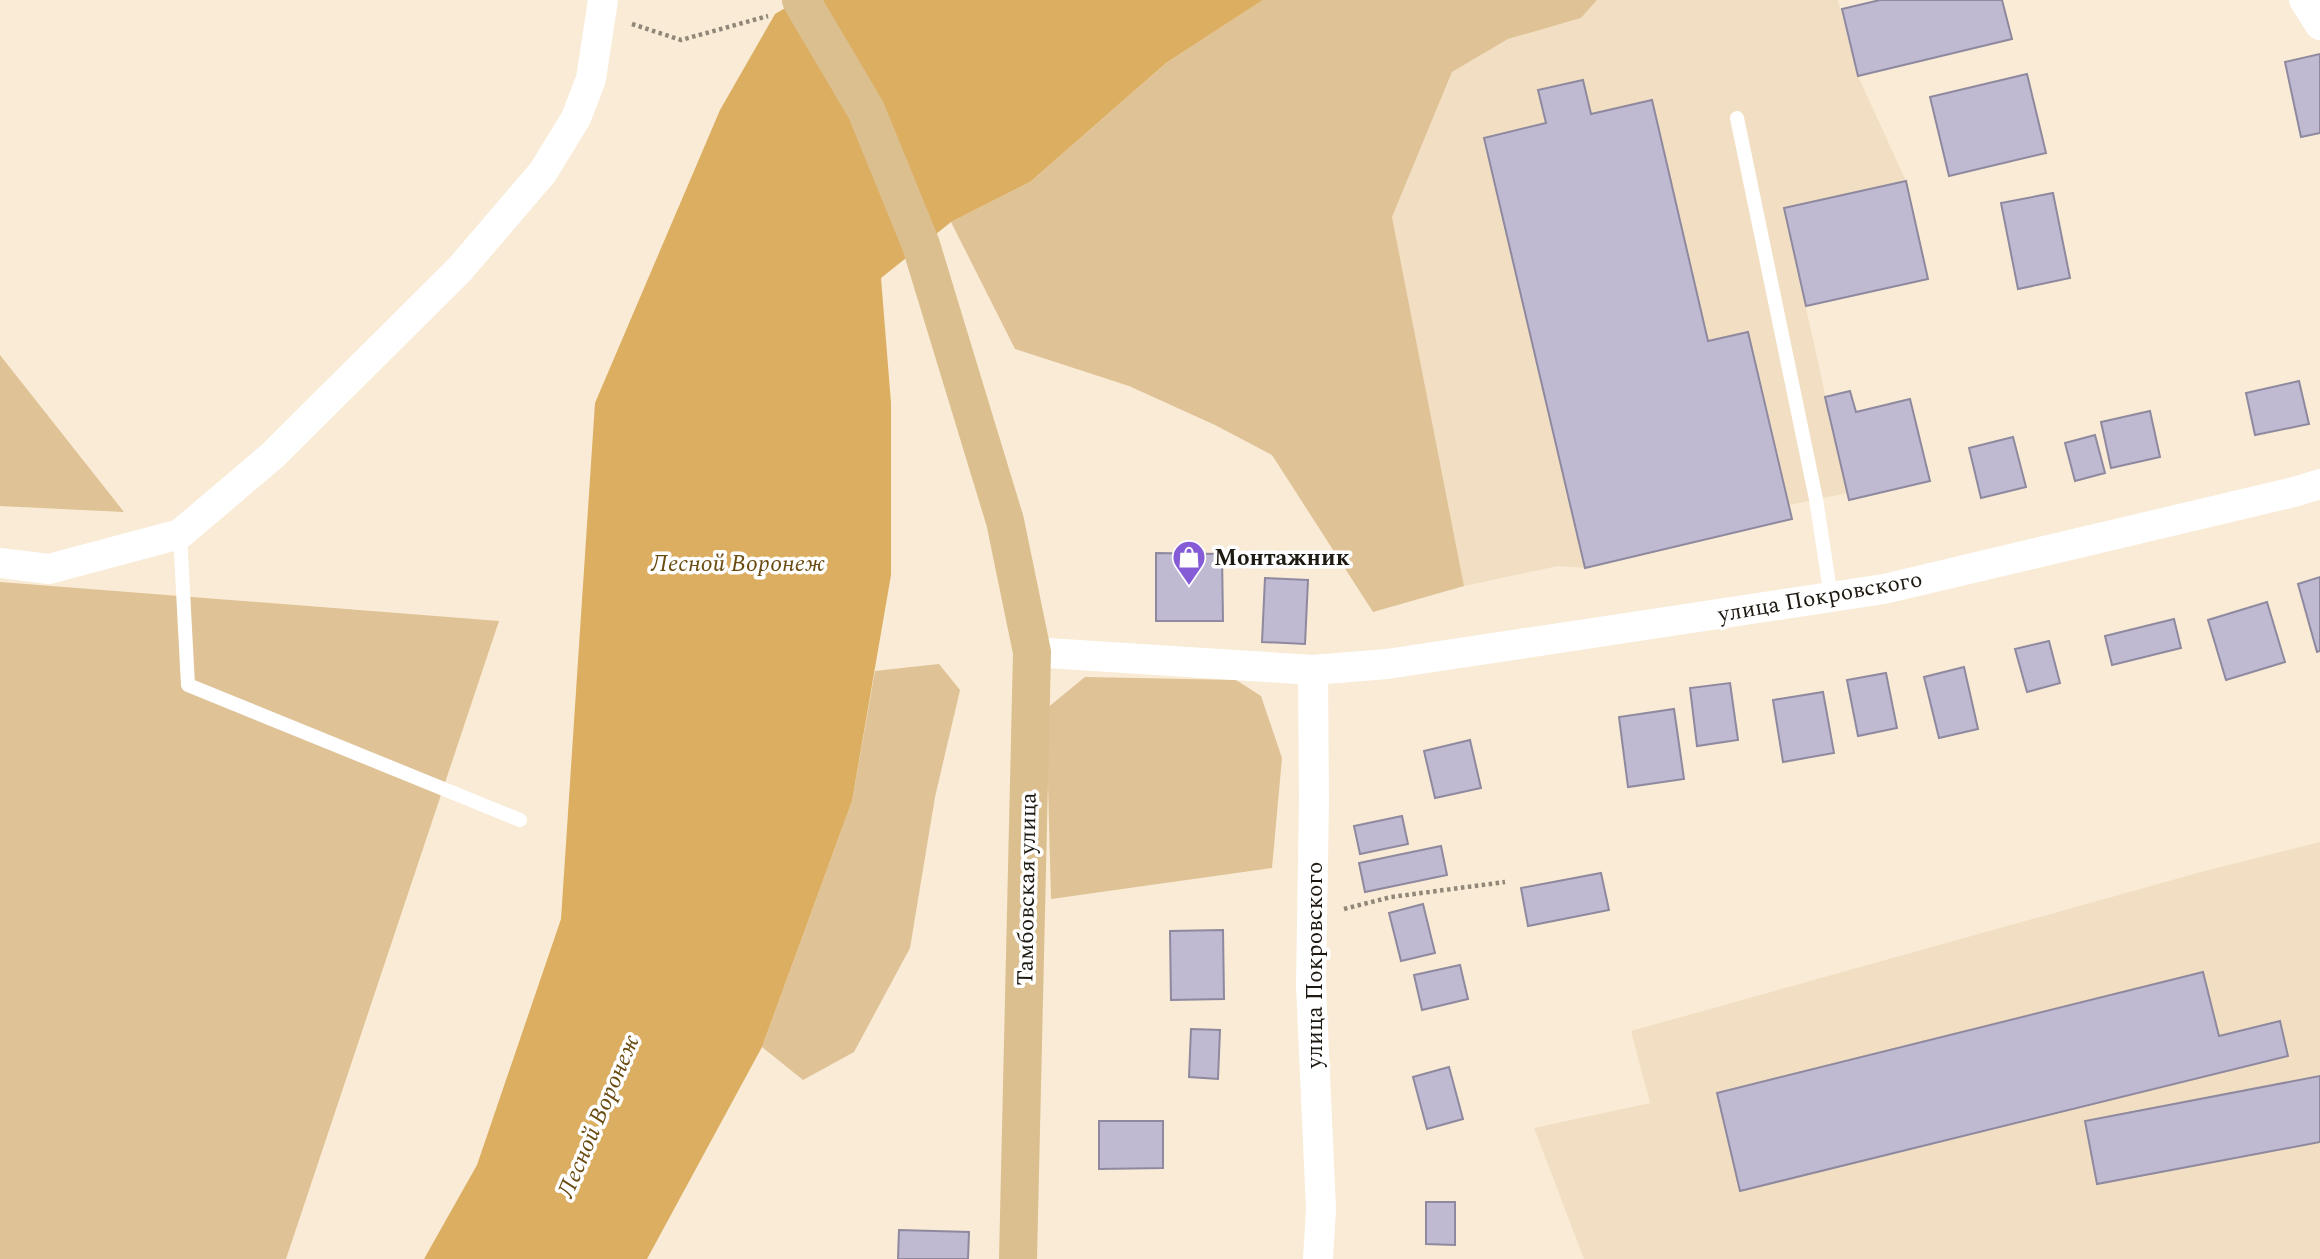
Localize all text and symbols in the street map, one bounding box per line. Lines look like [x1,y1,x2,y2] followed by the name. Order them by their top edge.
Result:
[1170,538,1208,587] shop icon: Монтажник
[1214,541,1350,576] place label: Монтажник
[650,546,825,582] water label: Лесной Воронеж
[1714,562,1925,633] street label: улица Покровского
[1008,792,1047,986] street label: Тамбовская улица
[1298,862,1333,1069] street label: улица Покровского
[548,1029,650,1204] water label: Лесной Воронеж

